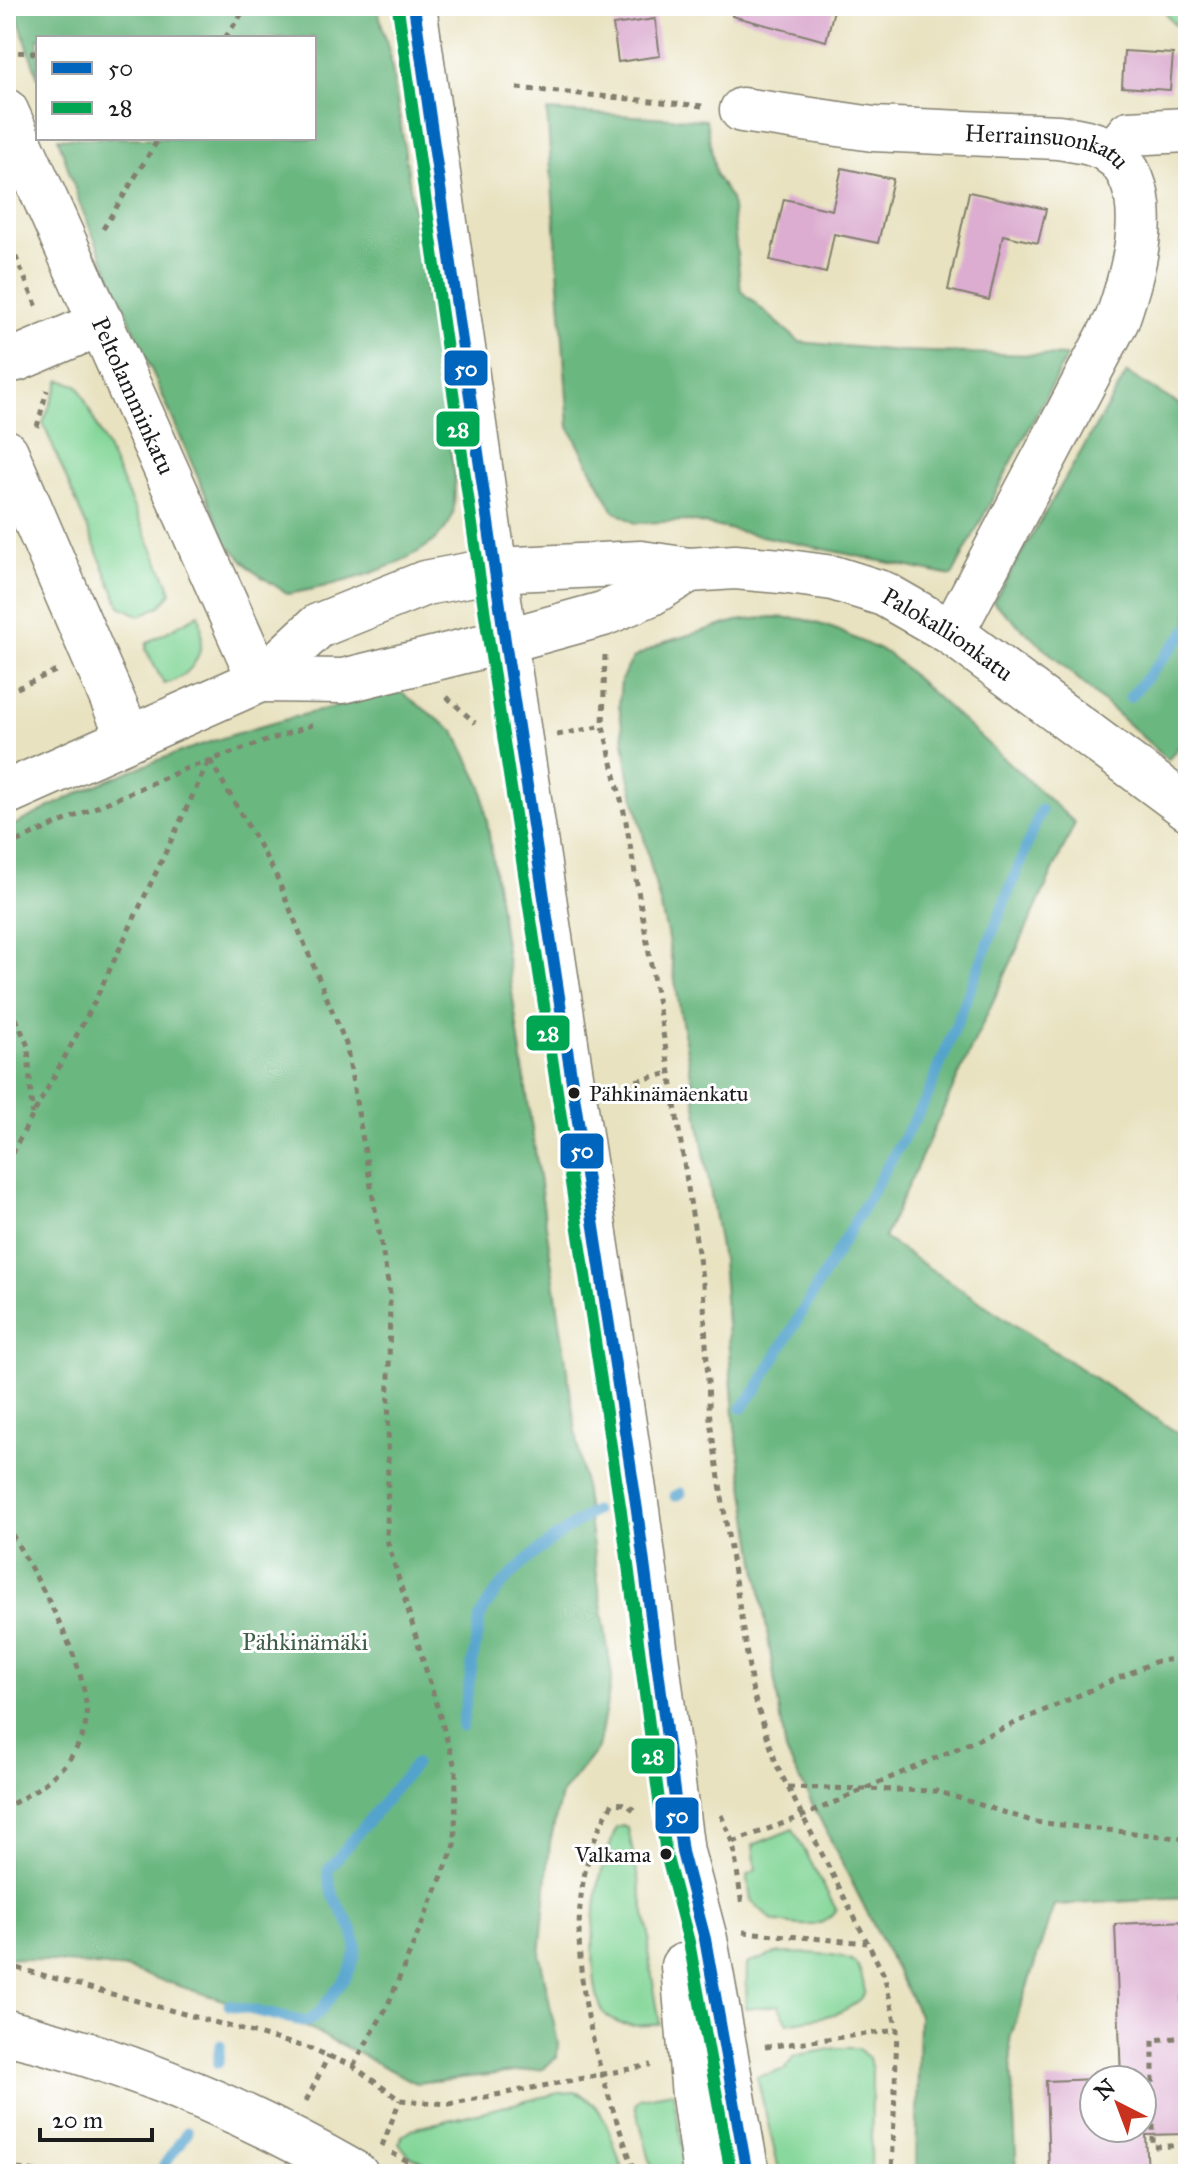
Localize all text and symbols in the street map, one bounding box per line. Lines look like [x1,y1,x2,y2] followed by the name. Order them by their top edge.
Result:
[36,36,316,140] legend
[108,53,133,83] text: 50
[108,93,133,123] text: 28
[964,118,1136,176] street label: Herrainsuonkatu
[85,312,181,480] street label: Peltolamminkatu
[443,349,489,387] line badge: 50
[454,355,478,382] text: 50
[435,410,481,448] line badge: 28
[447,416,469,443] text: 28
[877,581,1019,688] street label: Palokallionkatu
[525,1014,571,1052] line badge: 28
[537,1020,559,1047] text: 28
[589,1080,749,1107] place label: Pähkinämäenkatu
[566,1085,582,1101] marker: Pähkinämäenkatu
[559,1132,605,1170] line badge: 50
[570,1137,594,1164] text: 50
[242,1627,368,1657] park label: Pähkinämäki
[630,1737,676,1775] line badge: 28
[642,1743,664,1770] text: 28
[654,1796,700,1835] line badge: 50
[665,1802,689,1829] text: 50
[574,1841,652,1868] place label: Valkama
[658,1846,674,1862] marker: Valkama
[1078,2064,1158,2144] north arrow
[1089,2073,1121,2106] text: N
[40,2092,152,2142] scale bar
[52,2105,103,2135] text: 20 m

